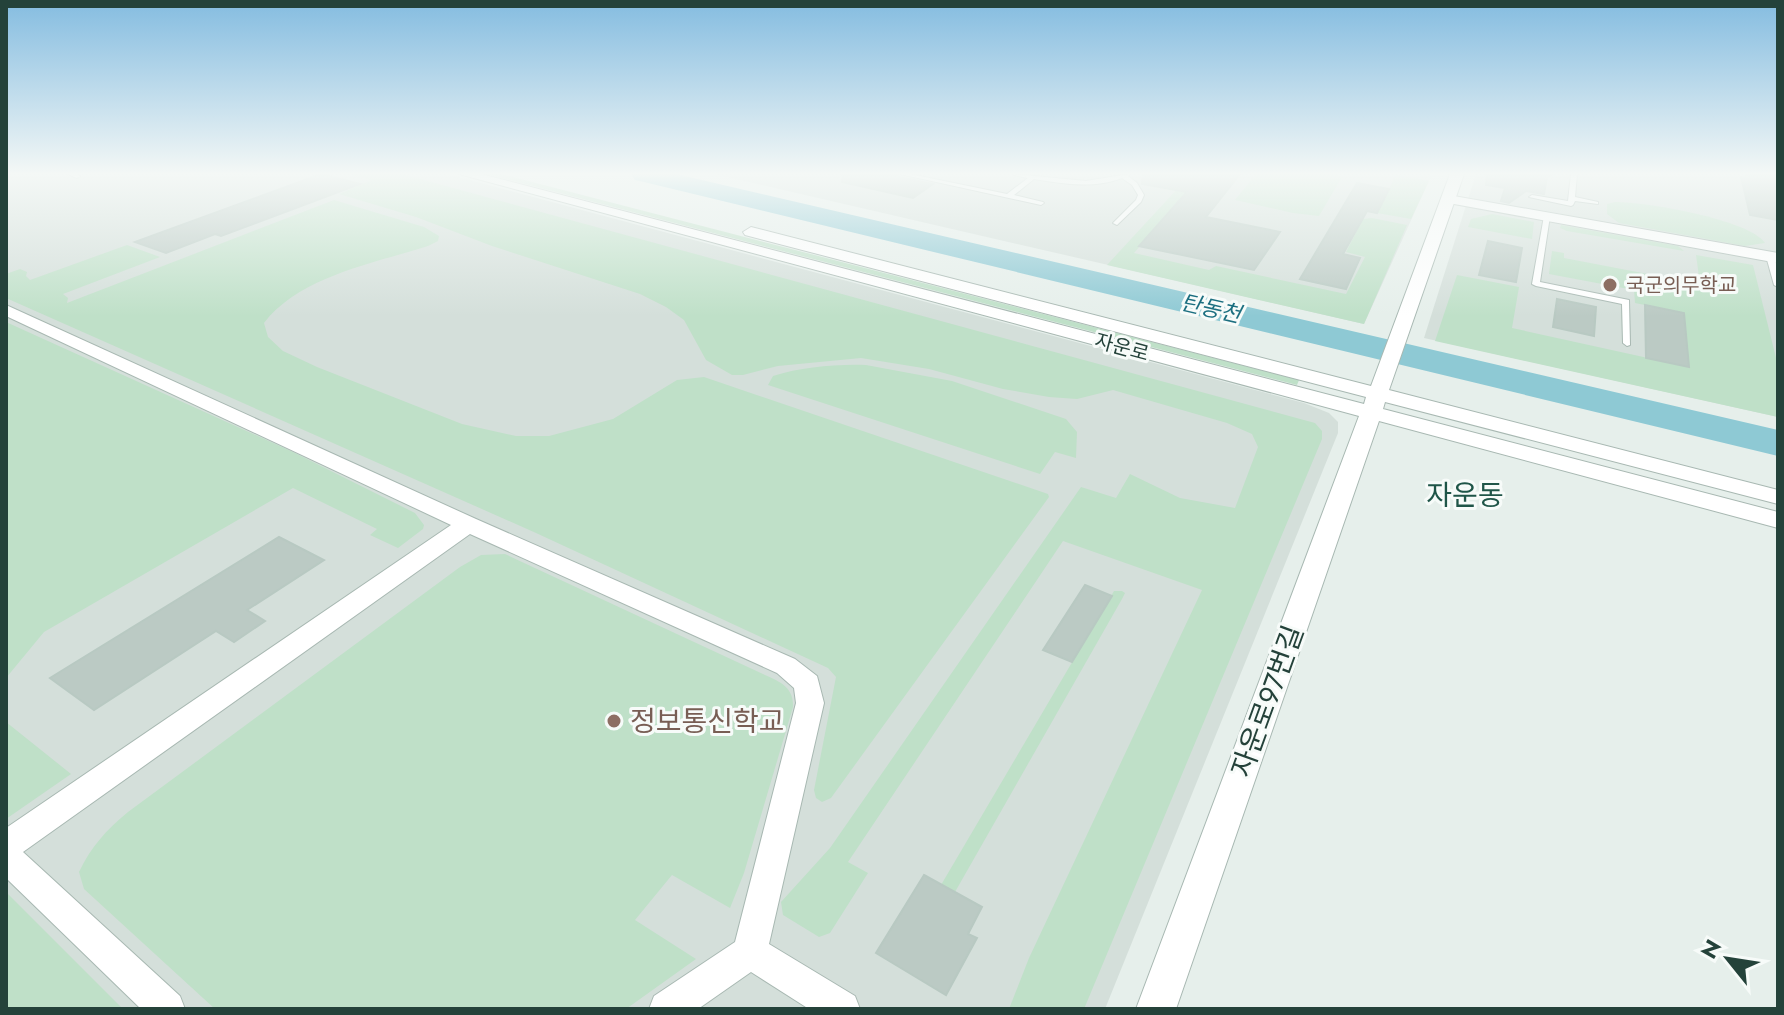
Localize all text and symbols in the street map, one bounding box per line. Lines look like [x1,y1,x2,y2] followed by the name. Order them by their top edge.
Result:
[1626,271,1736,300] place label: 국군의무학교
[1601,276,1619,294] marker: 국군의무학교
[1178,286,1247,331] water label: 탄동천
[1091,326,1152,369] street label: 자운로
[1426,475,1504,516] district label: 자운동
[1221,620,1314,783] street label: 자운로97번길
[630,701,785,742] place label: 정보통신학교
[605,712,623,730] marker: 정보통신학교
[1688,919,1768,999] north arrow
[1692,933,1729,965] text: N

